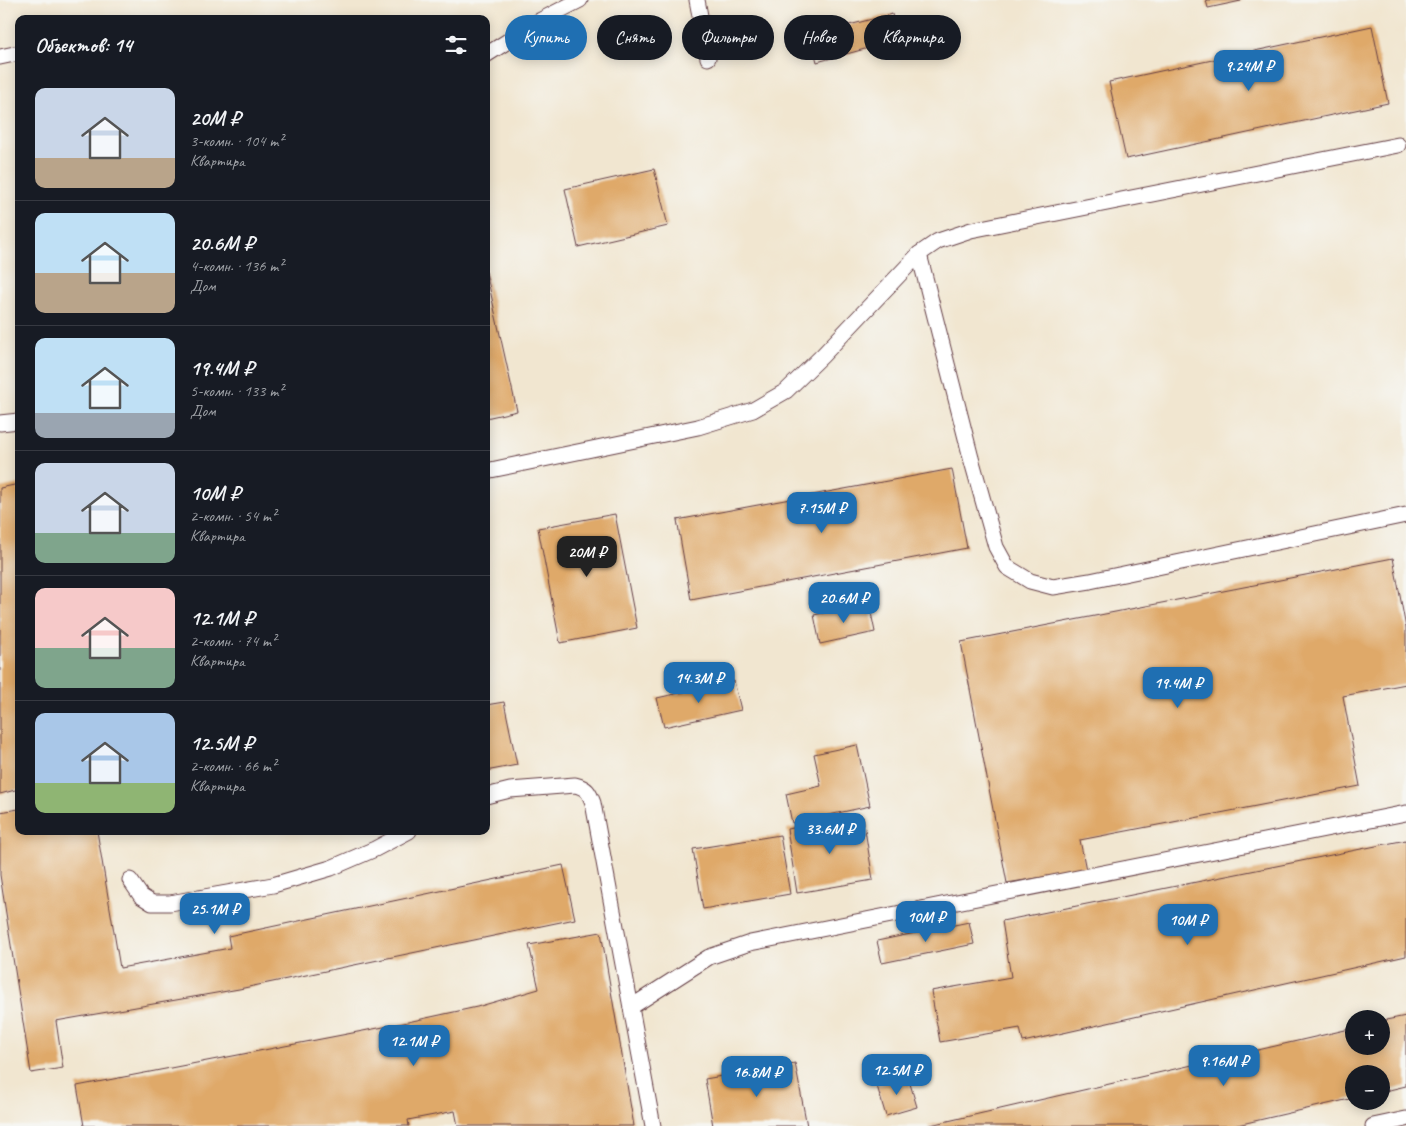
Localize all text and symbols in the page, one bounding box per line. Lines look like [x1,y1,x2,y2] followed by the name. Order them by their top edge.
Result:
[505,15,587,60] chip: Купить
[597,15,672,60] chip: Снять
[682,15,774,60] chip: Фильтры
[784,15,854,60] chip: Новое
[864,15,961,60] chip: Квартира
[442,31,470,59] icon: filters
[35,32,132,58] text: Объектов: 14
[1203,49,1295,92] pin: 9.24M ₽
[1225,56,1273,76] text: 9.24M ₽
[190,105,240,131] text: 20M ₽
[75,108,135,168] icon: home
[190,131,283,151] text: 3-комн. · 104 m²
[190,151,245,171] text: Квартира
[190,230,254,256] text: 20.6M ₽
[75,233,135,293] icon: home
[190,256,283,276] text: 4-комн. · 136 m²
[190,276,216,296] text: Дом
[190,355,254,381] text: 19.4M ₽
[75,358,135,418] icon: home
[190,381,283,401] text: 5-комн. · 133 m²
[190,401,216,421] text: Дом
[190,480,240,506] text: 10M ₽
[75,483,135,543] icon: home
[776,492,868,534] pin: 7.15M ₽
[798,498,846,518] text: 7.15M ₽
[190,506,276,526] text: 2-комн. · 54 m²
[190,526,245,546] text: Квартира
[552,536,622,578] pin: 20M ₽
[568,542,606,562] text: 20M ₽
[798,582,890,624] pin: 20.6M ₽
[820,588,868,608] text: 20.6M ₽
[190,605,254,631] text: 12.1M ₽
[75,608,135,668] icon: home
[190,631,276,651] text: 2-комн. · 74 m²
[190,651,245,671] text: Квартира
[653,662,745,704] pin: 14.3M ₽
[1132,666,1224,709] pin: 19.4M ₽
[675,668,723,688] text: 14.3M ₽
[1154,673,1202,693] text: 19.4M ₽
[190,730,253,756] text: 12.5M ₽
[75,733,135,793] icon: home
[190,756,276,776] text: 2-комн. · 66 m²
[190,776,245,796] text: Квартира
[784,812,876,855] pin: 33.6M ₽
[806,819,854,839] text: 33.6M ₽
[169,892,261,935] pin: 25.1M ₽
[191,899,239,919] text: 25.1M ₽
[891,900,961,943] pin: 10M ₽
[1153,904,1223,946] pin: 10M ₽
[907,907,945,927] text: 10M ₽
[1169,910,1207,930] text: 10M ₽
[1345,1010,1390,1110] map controls
[1345,1010,1390,1055] button: +
[368,1024,460,1067] pin: 12.1M ₽
[390,1031,438,1051] text: 12.1M ₽
[1178,1044,1270,1087] pin: 9.16M ₽
[1200,1051,1248,1071] text: 9.16M ₽
[851,1054,943,1096] pin: 12.5M ₽
[711,1056,803,1098] pin: 16.8M ₽
[873,1060,921,1080] text: 12.5M ₽
[733,1062,781,1082] text: 16.8M ₽
[1345,1065,1390,1110] button: −

